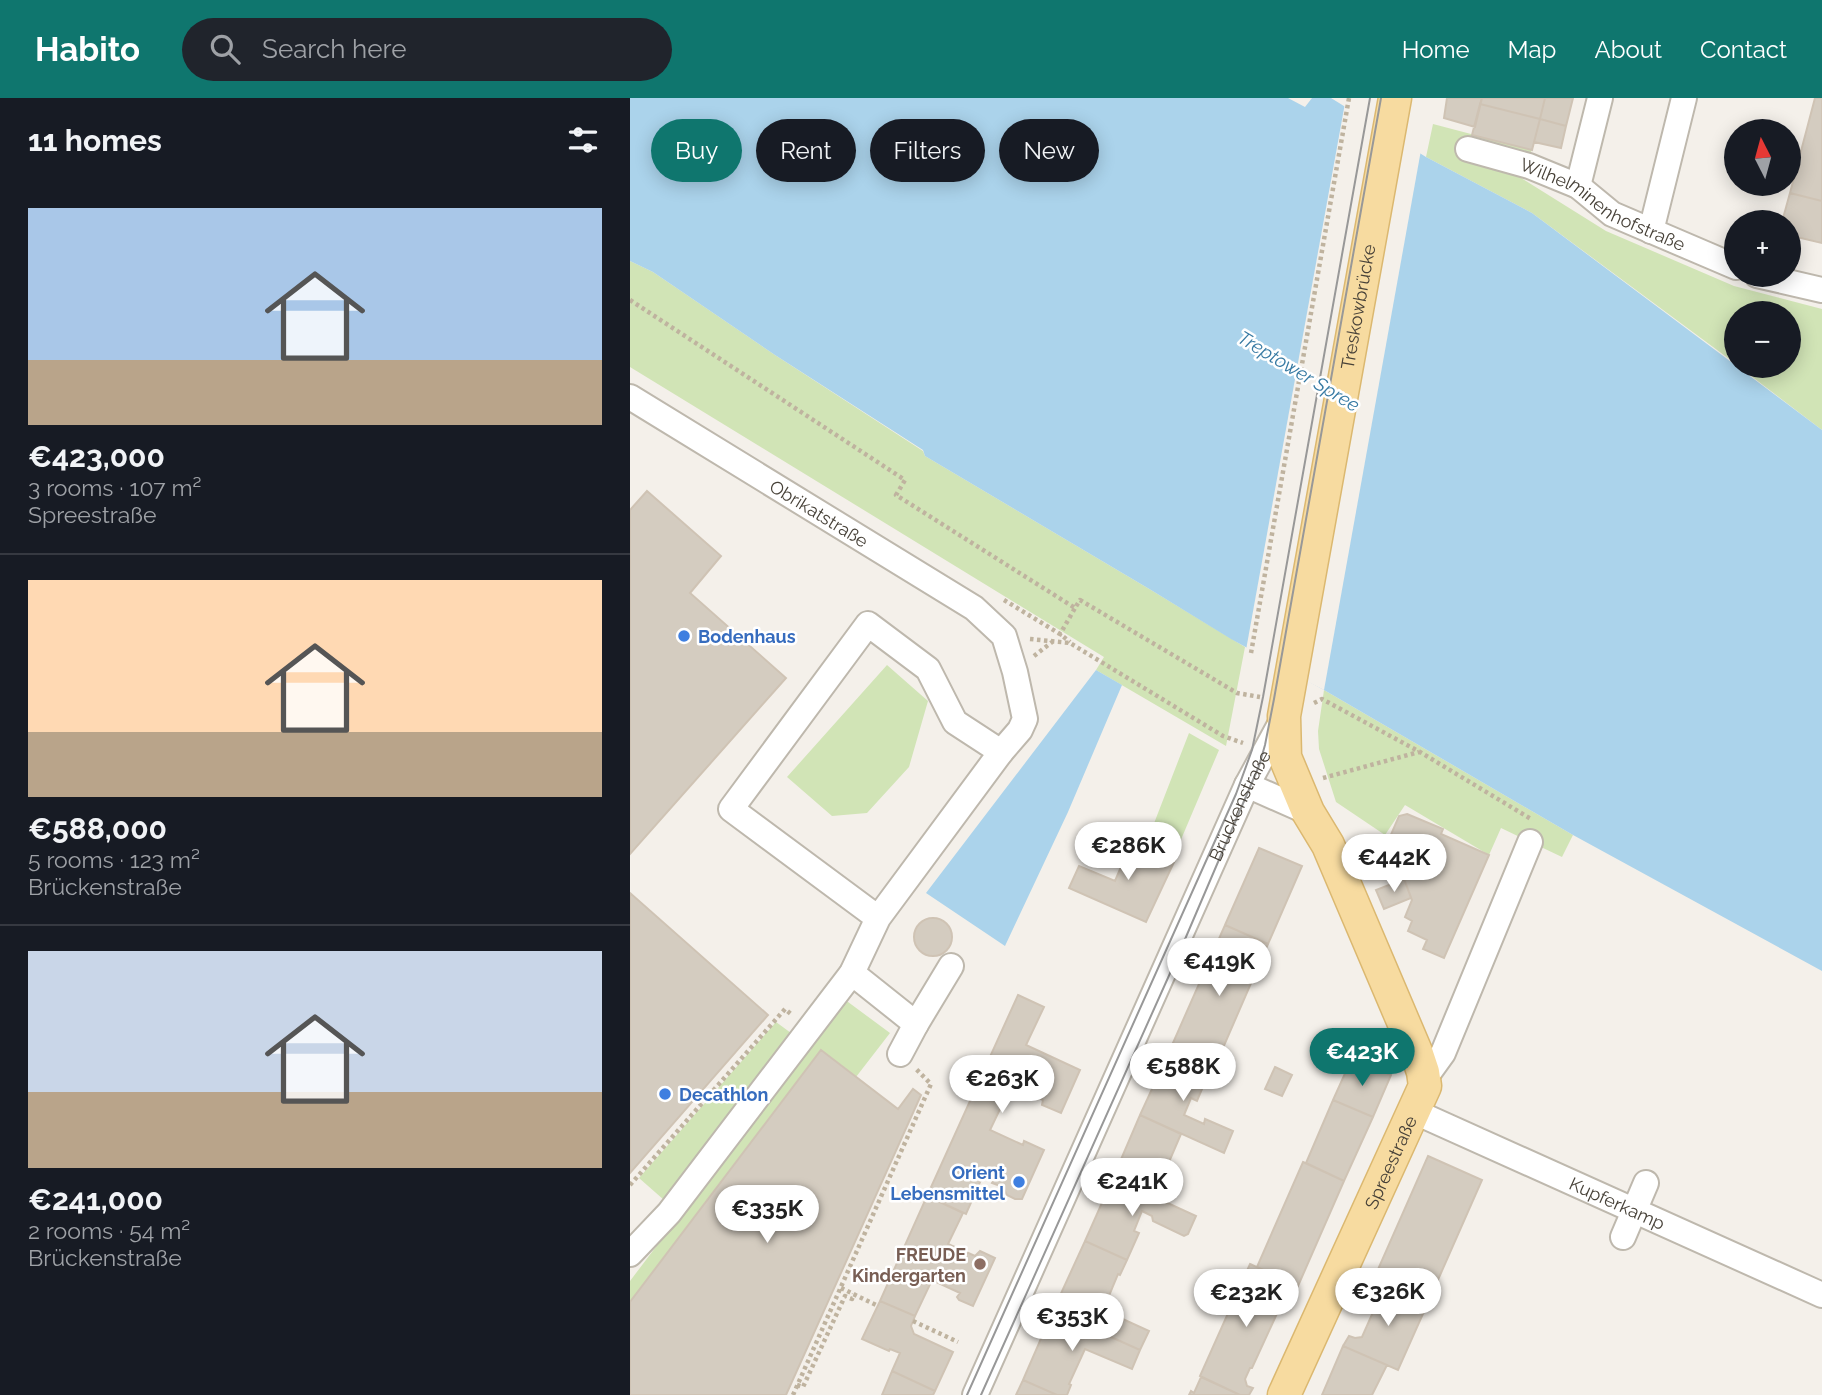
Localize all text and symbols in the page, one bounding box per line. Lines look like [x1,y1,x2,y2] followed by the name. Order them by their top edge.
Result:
[182,18,672,81] search box
[35,30,140,69] text: Habito
[206,30,244,68] icon: search
[262,34,406,64] text: Search here
[1402,35,1470,64] text: Home
[1508,35,1556,64] text: Map
[1594,35,1662,64] text: About
[1700,35,1787,64] text: Contact
[651,119,742,182] chip: Buy
[756,119,856,182] chip: Rent
[870,119,985,182] chip: Filters
[999,119,1099,182] chip: New
[1724,119,1801,196] north arrow
[1724,119,1801,378] map controls
[564,121,602,159] icon: filters
[28,123,162,158] text: 11 homes
[1517,153,1689,255] street label: Wilhelminenhofstraße
[1724,210,1801,287] button: +
[1336,242,1379,371] street label: Treskowbrücke
[252,253,378,379] icon: home
[1724,301,1801,378] button: −
[1234,326,1364,416] water label: Treptower Spree
[28,439,165,474] text: €423,000
[28,474,202,501] text: 3 rooms · 107 m²
[766,475,873,551] street label: Obrikatstraße
[28,501,156,528] text: Spreestraße
[252,625,378,751] icon: home
[698,626,796,647] place label: Bodenhaus
[676,628,692,644] marker: Bodenhaus
[1204,746,1275,864] street label: Brückenstraße
[28,811,167,846] text: €588,000
[1079,822,1177,882] pin: €286K
[1091,831,1165,858] text: €286K
[1345,834,1443,894] pin: €442K
[1358,843,1430,870] text: €442K
[28,846,200,873] text: 5 rooms · 123 m²
[28,873,182,900] text: Brückenstraße
[1170,939,1268,998] pin: €419K
[1183,947,1255,974] text: €419K
[252,996,378,1122] icon: home
[1313,1028,1411,1088] pin: €423K
[1326,1037,1398,1064] text: €423K
[1134,1044,1232,1103] pin: €588K
[1146,1052,1220,1079] text: €588K
[953,1056,1051,1115] pin: €263K
[965,1064,1039,1091] text: €263K
[679,1084,768,1105] place label: Decathlon
[657,1086,673,1102] marker: Decathlon
[1360,1112,1421,1212] street label: Spreestraße
[1083,1158,1181,1218] pin: €241K
[890,1162,1005,1204] place label: Orient Lebensmittel
[1096,1167,1168,1194] text: €241K
[1566,1172,1668,1233] street label: Kupferkamp
[1011,1174,1027,1190] marker: Orient Lebensmittel
[28,1182,163,1217] text: €241,000
[718,1186,816,1245] pin: €335K
[731,1194,803,1221] text: €335K
[28,1217,190,1244] text: 2 rooms · 54 m²
[28,1244,182,1271] text: Brückenstraße
[852,1244,966,1286] place label: FREUDE Kindergarten
[972,1256,988,1272] marker: FREUDE Kindergarten
[1339,1268,1437,1328] pin: €326K
[1197,1270,1295,1329] pin: €232K
[1351,1277,1425,1304] text: €326K
[1210,1278,1282,1305] text: €232K
[1023,1294,1121,1353] pin: €353K
[1036,1302,1108,1329] text: €353K

